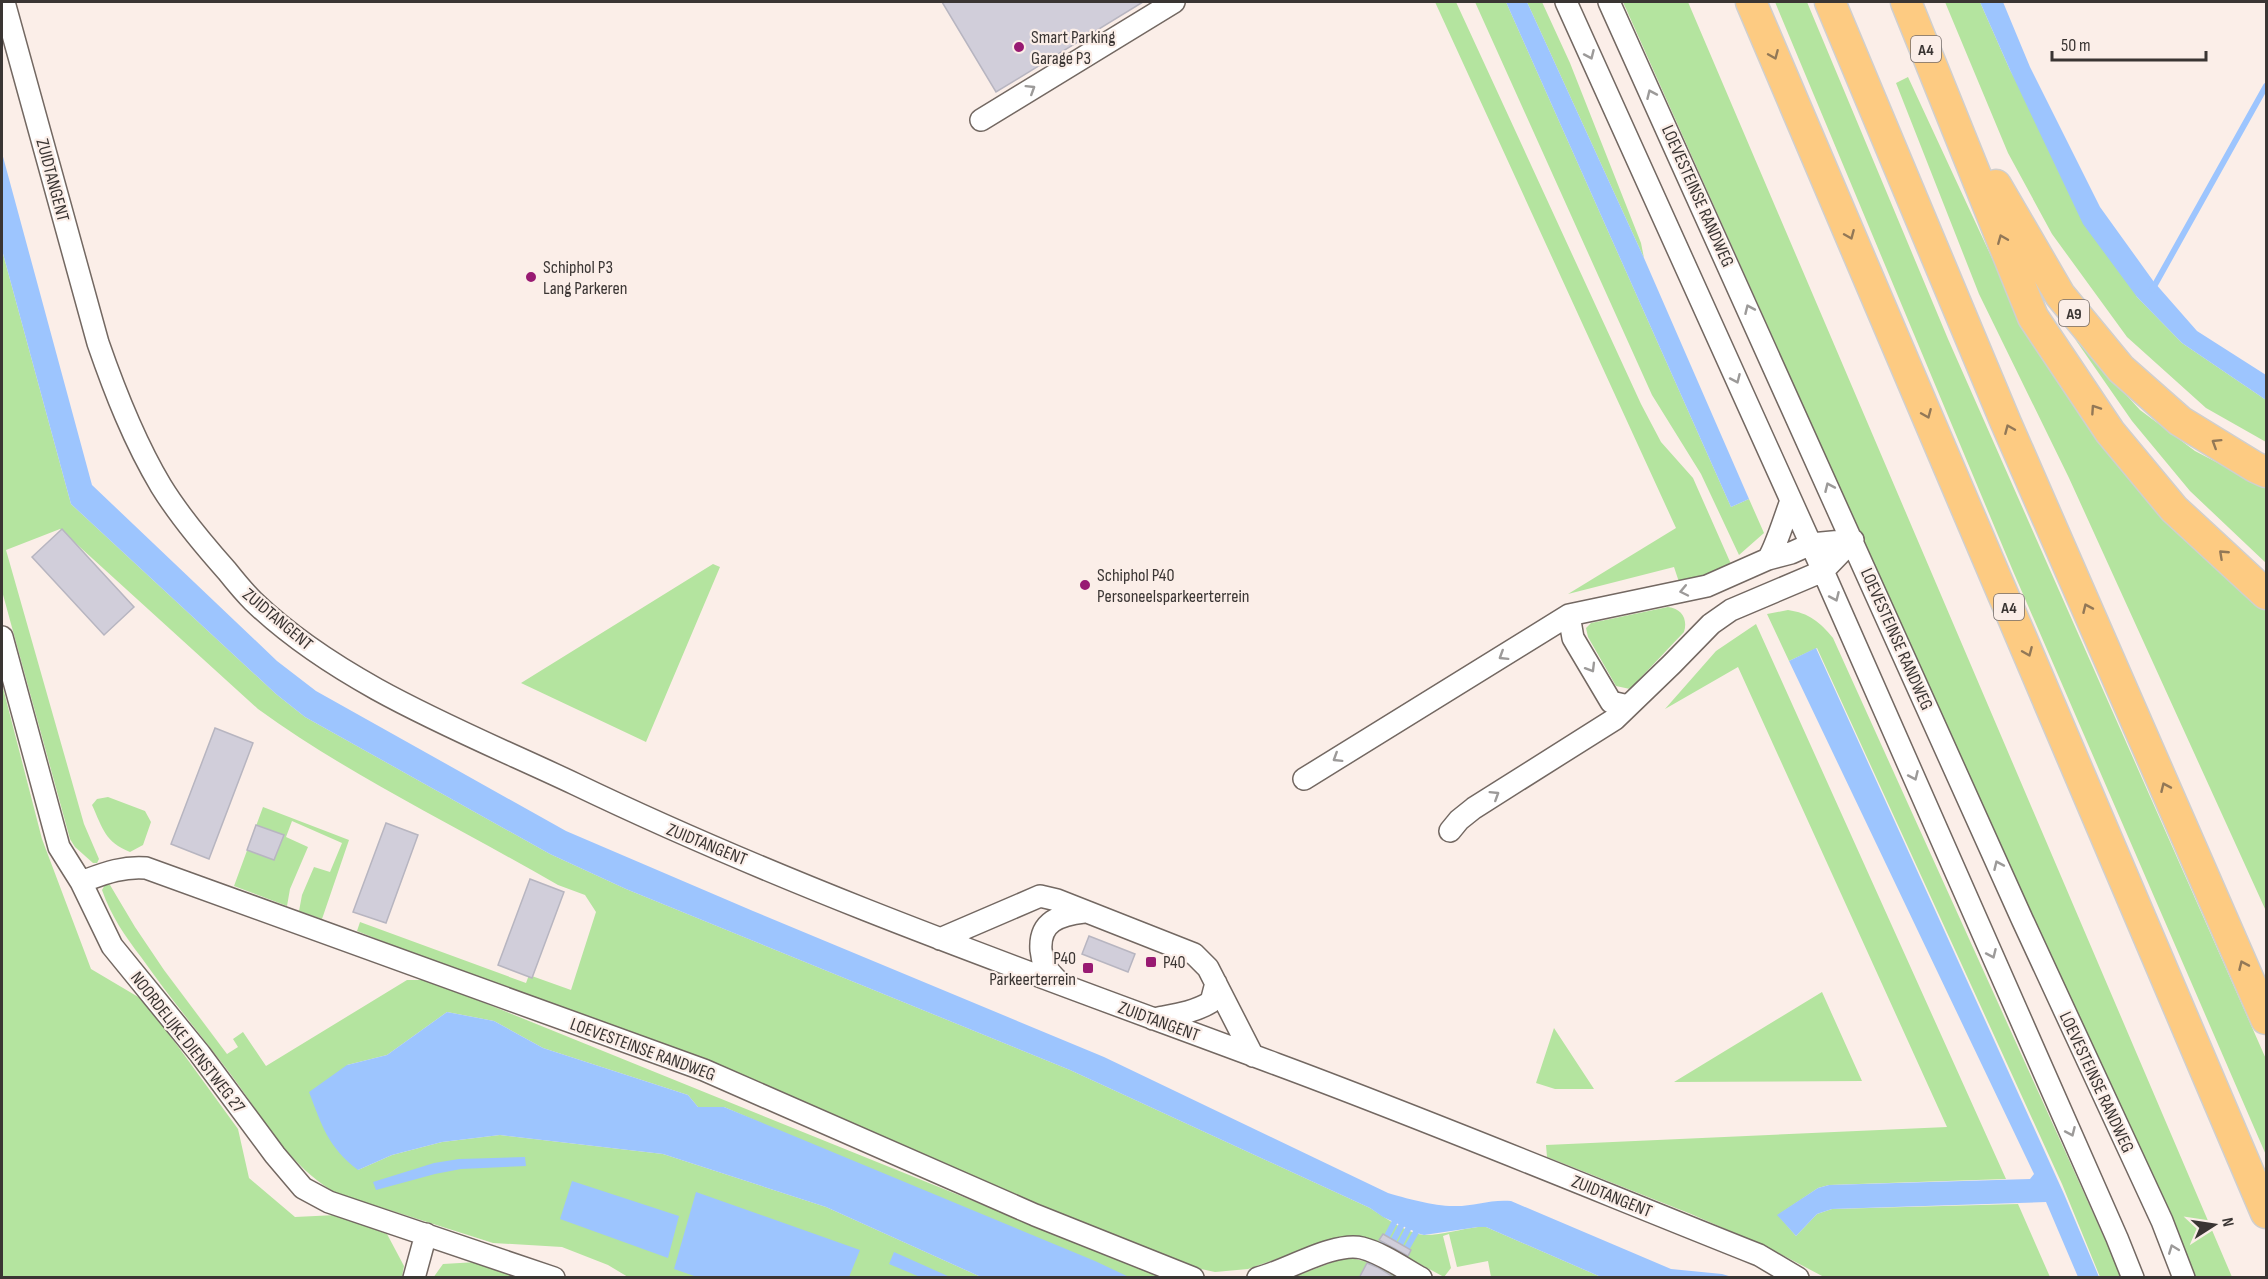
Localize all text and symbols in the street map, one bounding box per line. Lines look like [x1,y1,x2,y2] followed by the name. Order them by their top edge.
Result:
[2052,24,2206,62] scale bar
[1031,27,1116,69] place label: Smart Parking Garage P3
[2061,35,2091,56] text: 50 m
[1911,36,1941,62] road number: A4
[1012,40,1026,54] marker: Smart Parking Garage P3
[1583,48,1595,59] one-way arrow
[1767,49,1779,60] one-way arrow
[1025,84,1035,96] one-way arrow
[1646,89,1658,100] one-way arrow
[1657,122,1738,270] street label: LOEVESTEINSE RANDWEG
[31,136,74,224] street label: ZUIDTANGENT
[1843,228,1855,239] one-way arrow
[1996,234,2009,244] one-way arrow
[543,257,627,299] place label: Schiphol P3 Lang Parkeren
[524,270,538,284] marker: Schiphol P3 Lang Parkeren
[2059,300,2089,326] road number: A9
[1744,305,1756,316] one-way arrow
[1729,373,1741,384] one-way arrow
[2091,404,2102,415] one-way arrow
[1920,408,1932,419] one-way arrow
[2004,425,2016,436] one-way arrow
[2212,439,2222,451] one-way arrow
[1824,483,1836,494] one-way arrow
[2219,551,2230,562] one-way arrow
[1097,565,1250,607] place label: Schiphol P40 Personeelsparkeerterrein
[1856,565,1937,713] street label: LOEVESTEINSE RANDWEG
[1078,578,1092,592] marker: Schiphol P40 Personeelsparkeerterrein
[238,584,317,655] street label: ZUIDTANGENT
[1680,584,1690,597] one-way arrow
[1828,591,1840,602] one-way arrow
[1994,594,2024,620] road number: A4
[2082,603,2094,614] one-way arrow
[2021,645,2033,656] one-way arrow
[1499,648,1509,660] one-way arrow
[1584,662,1595,672] one-way arrow
[1333,750,1343,762] one-way arrow
[1906,769,1918,780] one-way arrow
[2160,782,2172,793] one-way arrow
[1489,790,1499,802] one-way arrow
[663,819,750,870] street label: ZUIDTANGENT
[1993,861,2005,872] one-way arrow
[989,948,1076,990] place label: P40 Parkeerterrein
[1985,948,1997,959] one-way arrow
[1163,952,1186,973] place label: P40
[1144,955,1158,969] marker: P40
[1081,961,1095,975] marker: P40 Parkeerterrein
[2238,961,2250,972] one-way arrow
[126,968,250,1118] street label: NOORDELIJKE DIENSTWEG 27
[1115,997,1202,1046] street label: ZUIDTANGENT
[2055,1008,2138,1156] street label: LOEVESTEINSE RANDWEG
[567,1013,718,1085] street label: LOEVESTEINSE RANDWEG
[2064,1126,2076,1137] one-way arrow
[1568,1171,1655,1222] street label: ZUIDTANGENT
[2184,1195,2244,1255] north arrow
[2217,1216,2237,1228] text: N
[2168,1245,2180,1256] one-way arrow

